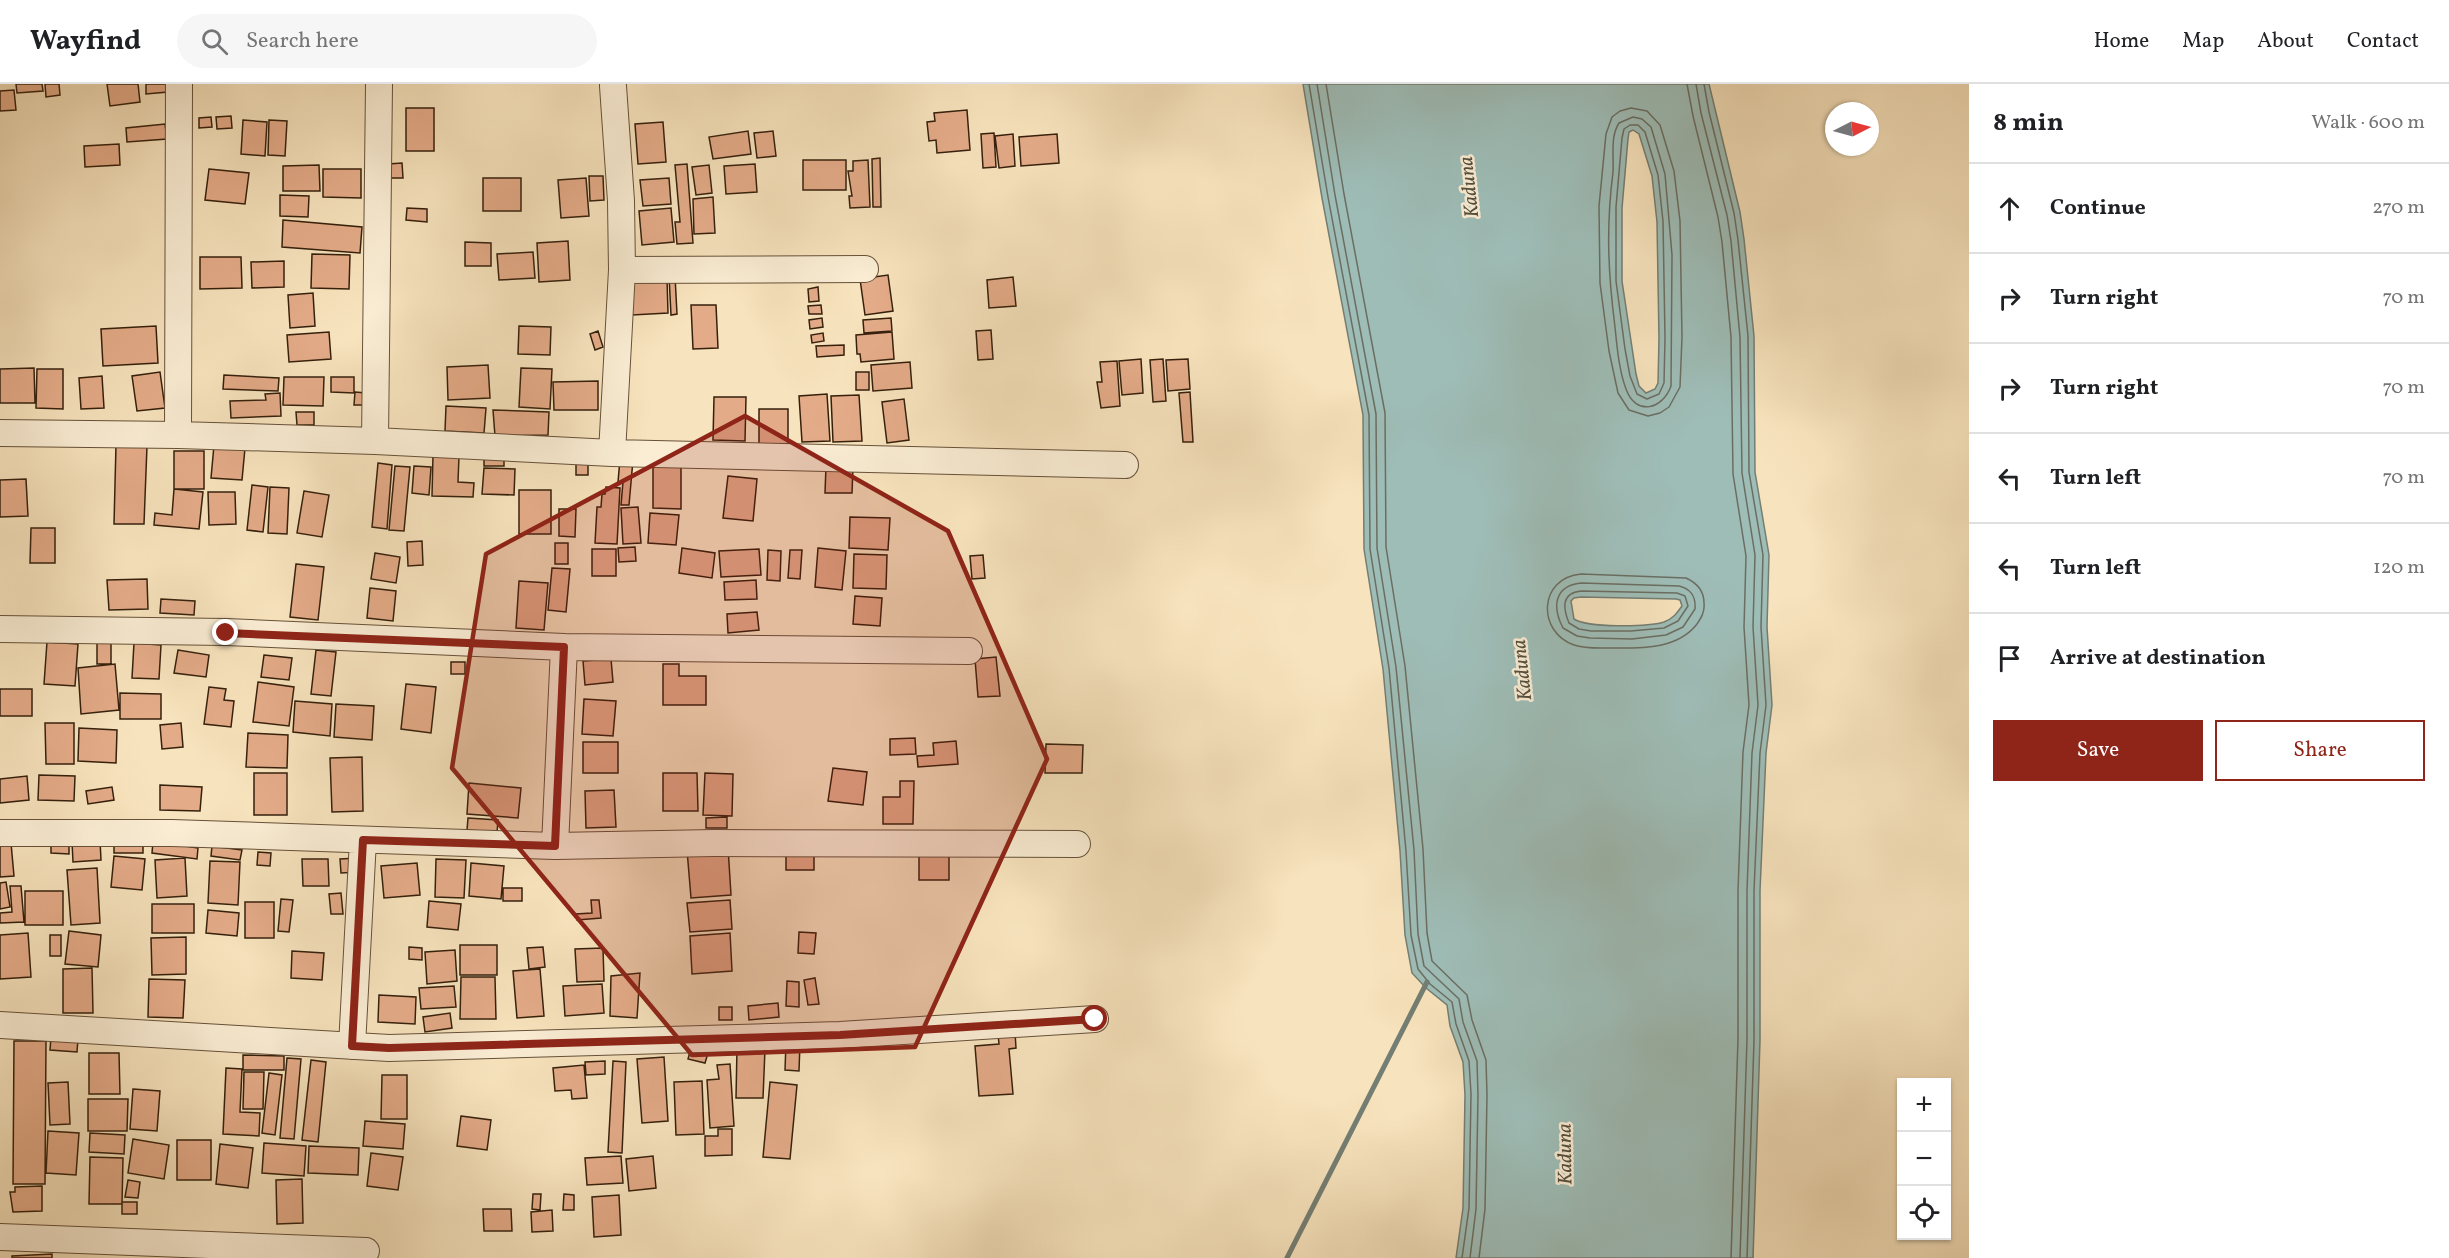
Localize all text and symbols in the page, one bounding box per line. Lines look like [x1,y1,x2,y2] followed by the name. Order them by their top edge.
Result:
[177,14,597,68] search box
[30,22,141,61] text: Wayfind
[198,25,231,58] icon: search
[246,26,359,57] text: Search here
[2094,27,2149,56] text: Home
[2182,27,2224,56] text: Map
[2257,27,2314,56] text: About
[2347,27,2419,56] text: Contact
[1825,102,1879,156] north arrow
[1993,105,2064,141] text: 8 min
[2311,109,2425,137] text: Walk · 600 m
[1453,155,1487,219] water label: Kaduna
[1993,192,2026,225] icon: ahead
[2050,193,2146,224] text: Continue
[2372,194,2425,222] text: 270 m
[1993,282,2026,315] icon: right
[2050,283,2158,314] text: Turn right
[2382,284,2425,312] text: 70 m
[1993,372,2026,405] icon: right
[2050,373,2158,404] text: Turn right
[2382,374,2425,402] text: 70 m
[1993,462,2026,495] icon: left
[2050,463,2141,494] text: Turn left
[2382,464,2425,492] text: 70 m
[1993,552,2026,585] icon: left
[2050,553,2141,584] text: Turn left
[2373,554,2425,582] text: 120 m
[212,619,238,645] route end
[1506,638,1540,702] water label: Kaduna
[1993,642,2026,675] icon: arrive
[2050,643,2266,674] text: Arrive at destination
[1993,720,2203,781] button: Save
[2215,720,2425,781] button: Share
[1081,1005,1107,1031] route start
[1897,1078,1951,1240] map controls
[1897,1078,1951,1132] button: +
[1551,1123,1581,1185] water label: Kaduna
[1897,1132,1951,1186] button: −
[1897,1186,1951,1240] button: locate

